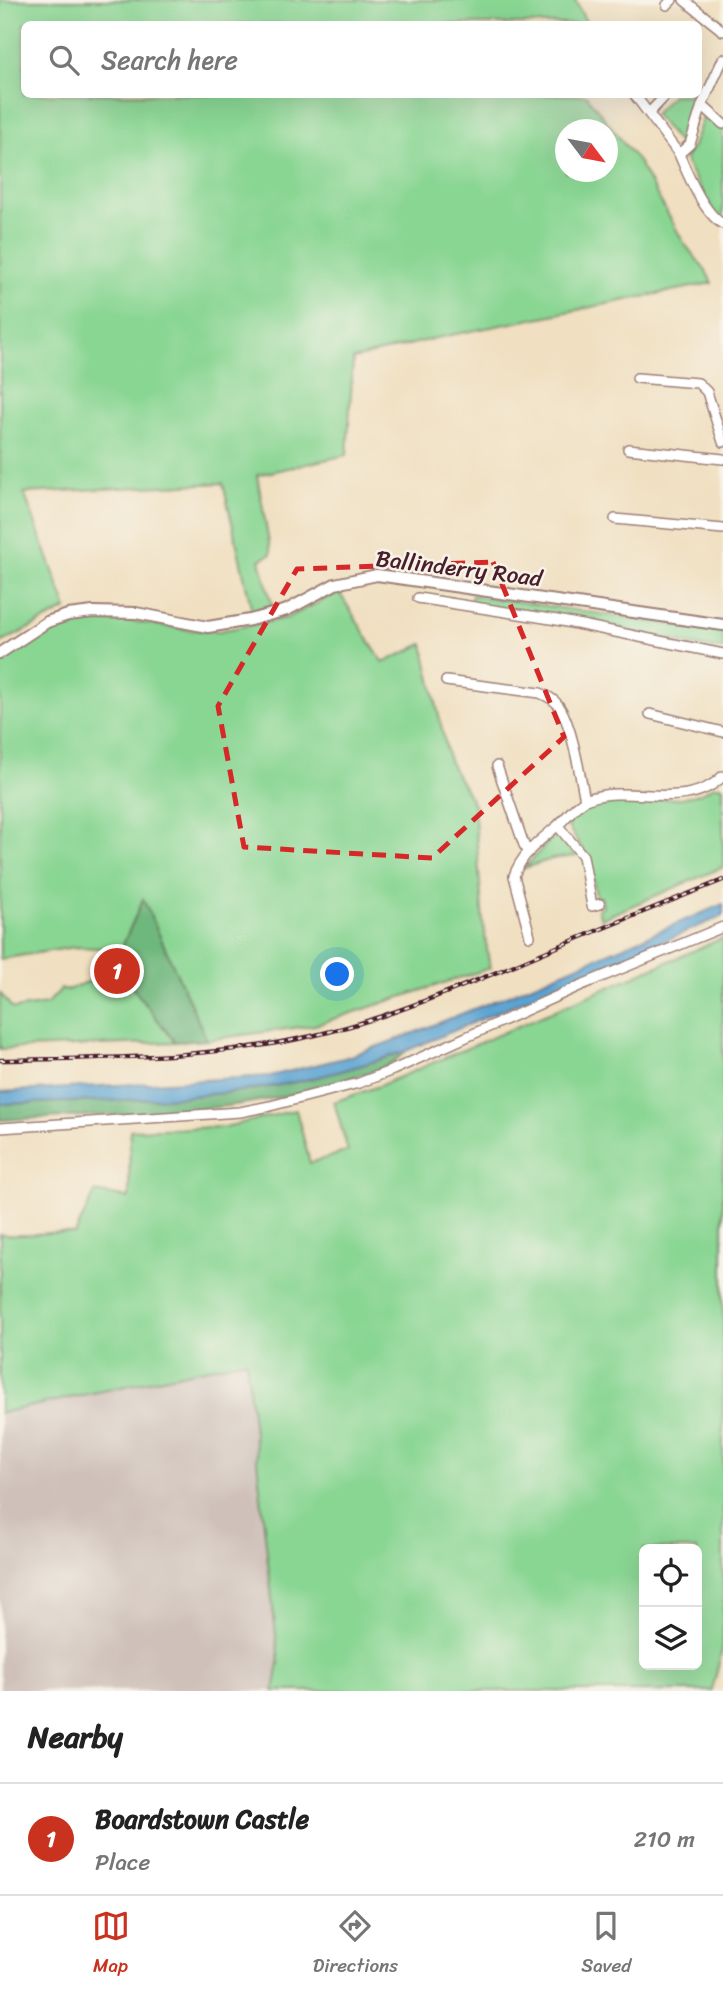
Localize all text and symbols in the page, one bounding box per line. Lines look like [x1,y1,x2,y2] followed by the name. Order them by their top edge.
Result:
[21,21,702,98] search box
[101,37,238,83] text: Search here
[45,41,83,79] icon: search
[555,119,618,182] north arrow
[373,538,546,599] street label: Ballinderry Road
[94,945,140,997] pin: 1
[320,957,354,991] your location
[639,1544,702,1670] map controls
[639,1544,702,1607] button: locate
[639,1607,702,1670] button: layers
[28,1710,123,1764] text: Nearby
[95,1796,309,1842] text: Boardstown Castle
[46,1819,56,1860] text: 1
[634,1819,695,1860] text: 210 m
[95,1842,150,1883] text: Place
[92,1907,130,1982] tab: Map
[313,1907,398,1982] tab: Directions
[581,1907,631,1982] tab: Saved

